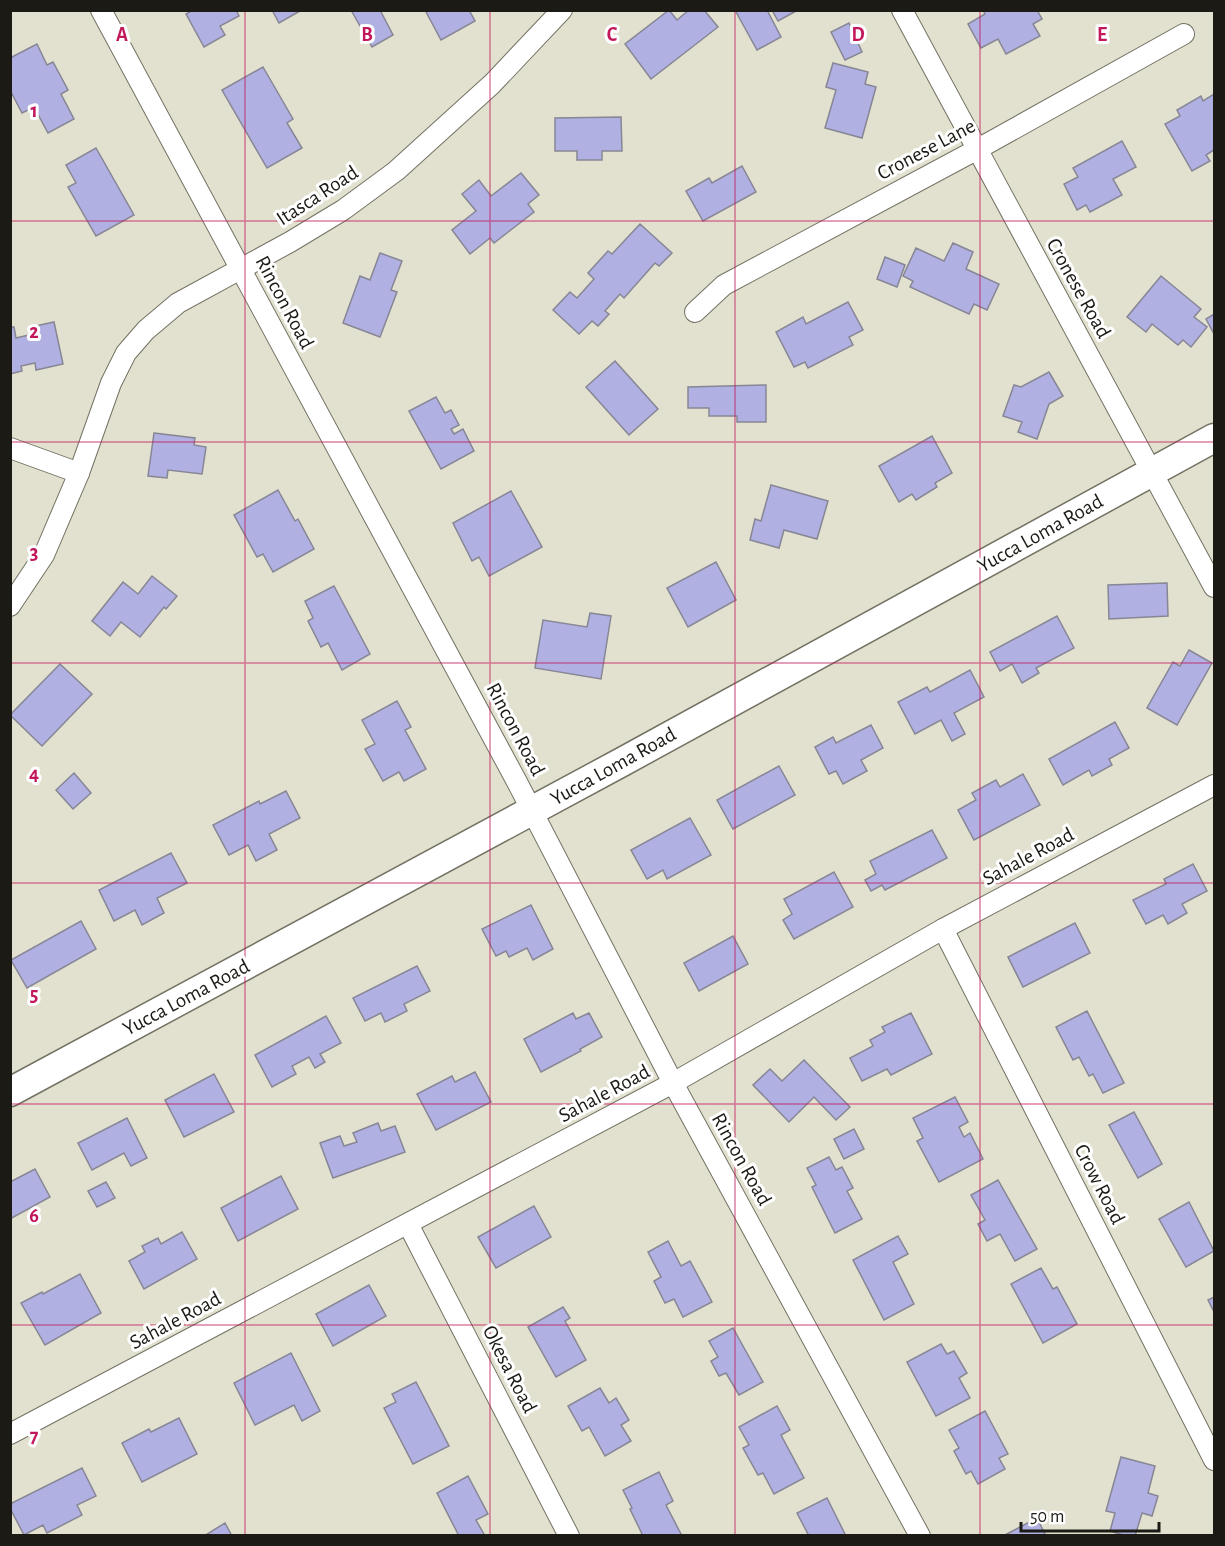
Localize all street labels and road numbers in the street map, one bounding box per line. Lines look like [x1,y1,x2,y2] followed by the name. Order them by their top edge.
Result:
[874,115,979,184] street label: Cronese Lane
[273,161,362,229] street label: Itasca Road
[1043,235,1115,342] street label: Cronese Road
[251,252,318,352] street label: Rincon Road
[974,490,1107,577] street label: Yucca Loma Road
[482,679,549,779] street label: Rincon Road
[547,723,680,810] street label: Yucca Loma Road
[979,824,1077,889] street label: Sahale Road
[120,955,253,1040] street label: Yucca Loma Road
[555,1061,653,1126] street label: Sahale Road
[708,1110,775,1209] street label: Rincon Road
[1071,1141,1129,1228] street label: Crow Road
[126,1288,224,1353] street label: Sahale Road
[479,1322,541,1416] street label: Okesa Road

